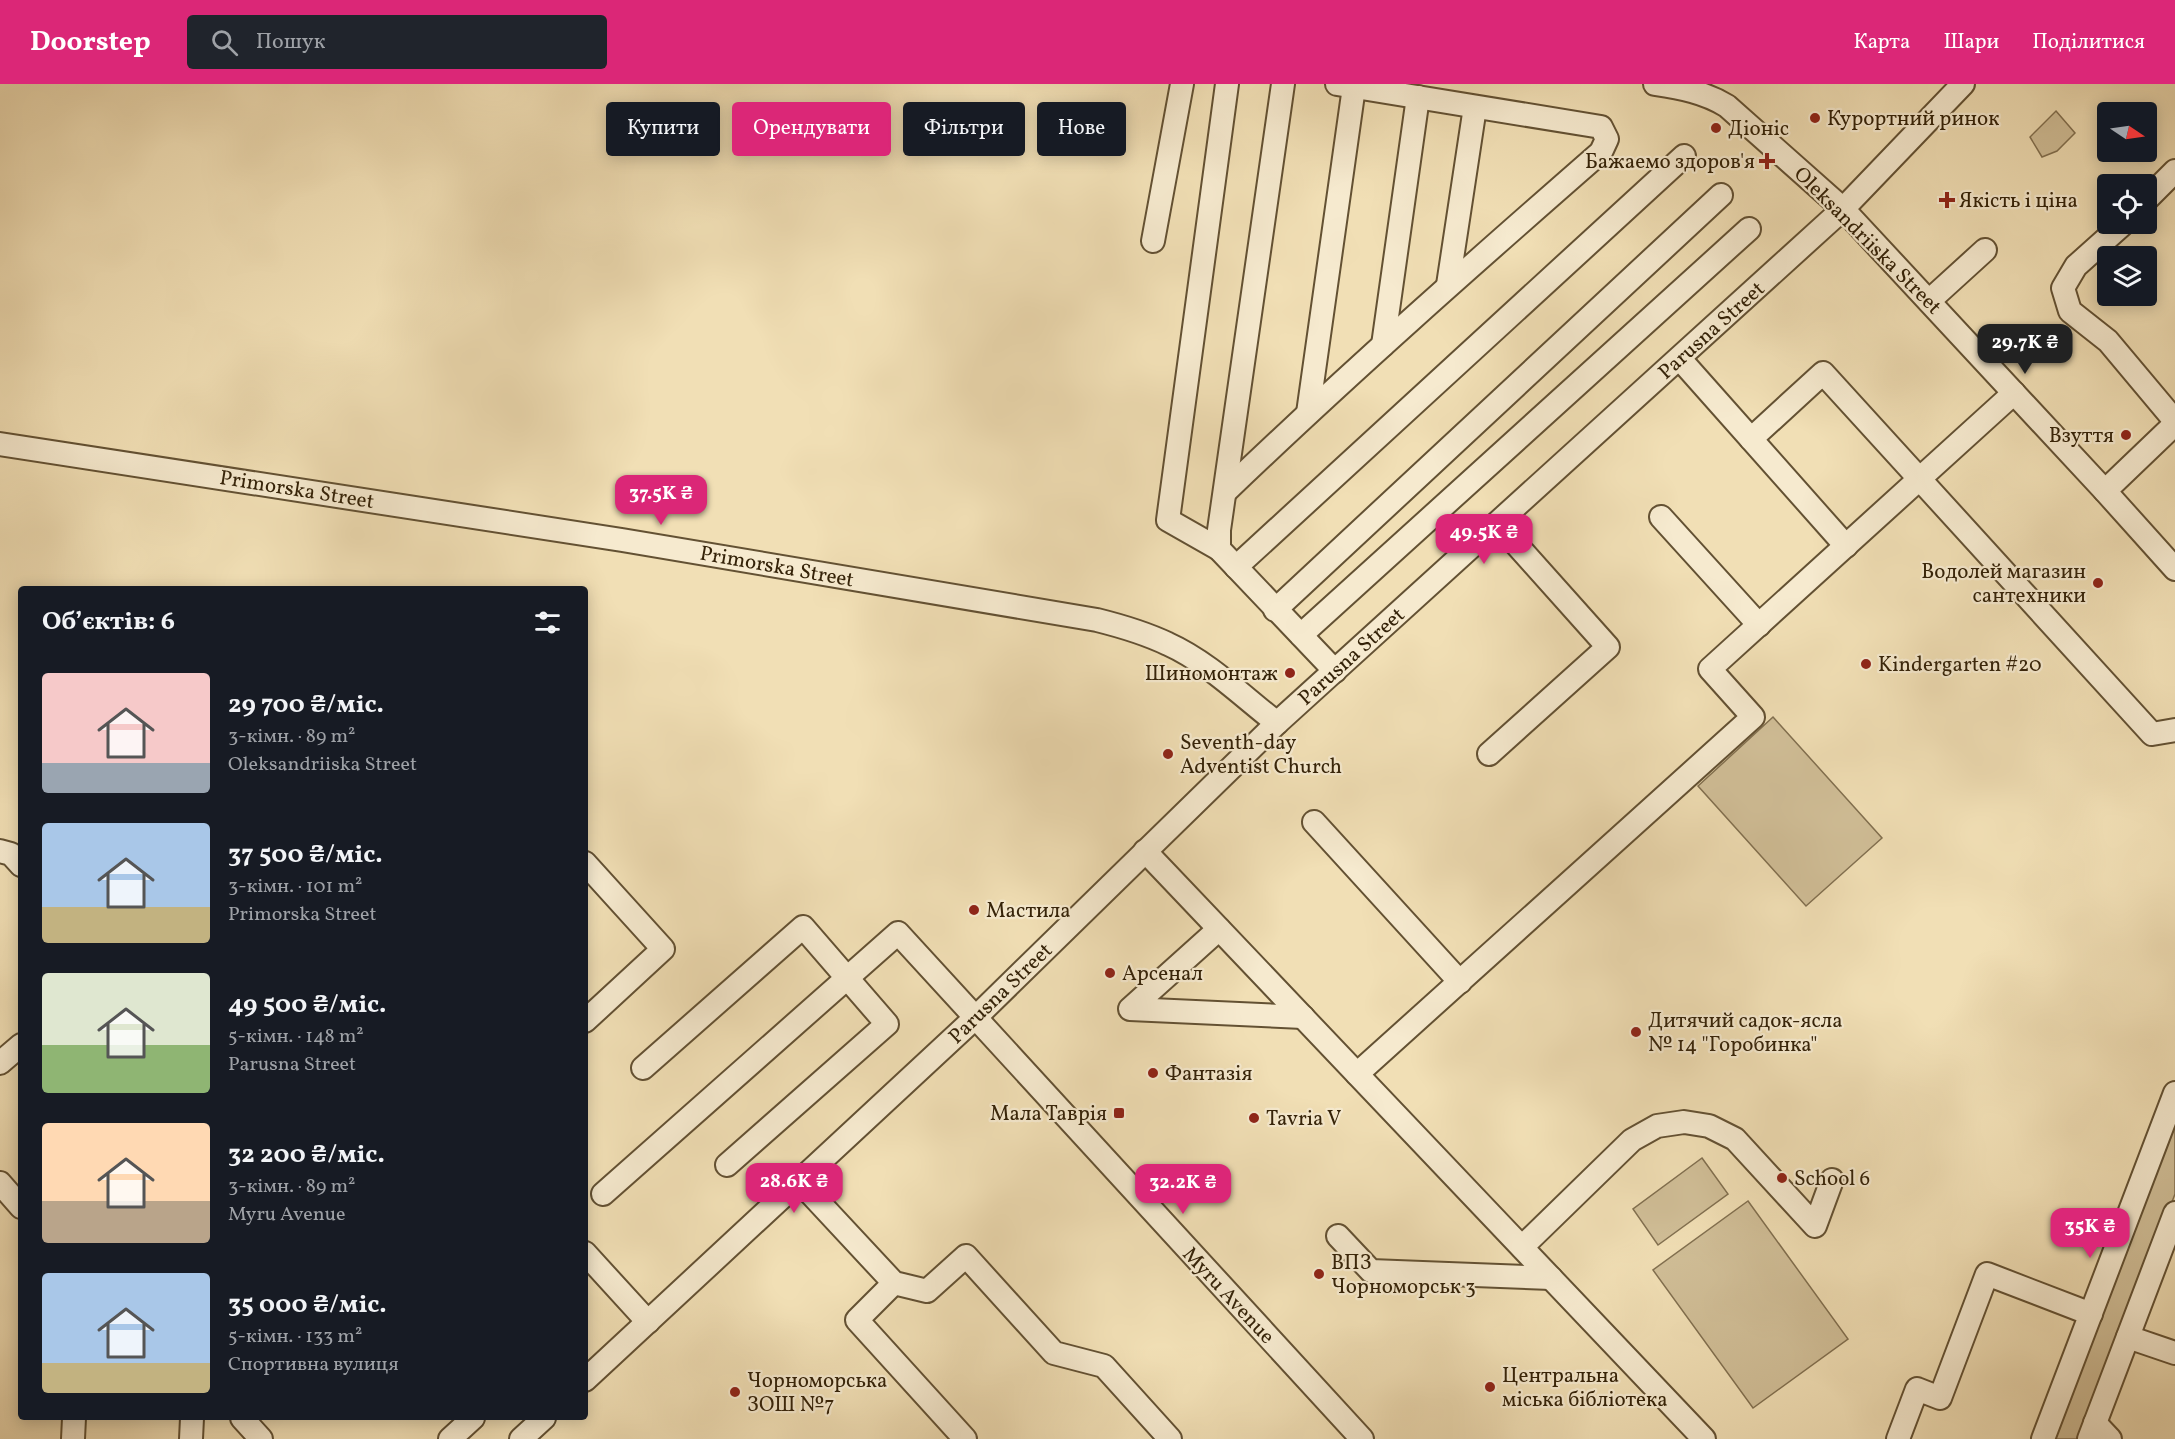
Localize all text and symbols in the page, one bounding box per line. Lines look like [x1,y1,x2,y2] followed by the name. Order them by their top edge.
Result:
[187,15,607,69] search box
[30,23,151,62] text: Doorstep
[208,26,241,59] icon: search
[256,27,326,58] text: Пошук
[1853,28,1910,57] text: Карта
[1943,28,1999,57] text: Шари
[2032,28,2145,57] text: Поділитися
[606,102,720,156] chip: Купити
[732,102,891,156] chip: Орендувати
[903,102,1025,156] chip: Фільтри
[1037,102,1126,156] chip: Нове
[2097,102,2157,162] north arrow
[2097,102,2157,306] map controls
[1827,105,1999,134] place label: Курортний ринок
[1808,111,1822,125] marker: Курортний ринок
[1728,115,1789,144] place label: Діоніс
[1709,121,1723,135] marker: Діоніс
[1585,148,1755,177] place label: Бажаемо здоров'я
[1760,154,1774,168] marker: Бажаемо здоров'я
[1787,161,1947,321] street label: Oleksandriiska Street
[2097,174,2157,234] button: locate
[1959,187,2078,216] place label: Якість і ціна
[1940,193,1954,207] marker: Якість і ціна
[2097,246,2157,306] button: layers
[1652,275,1772,387] street label: Parusna Street
[1970,324,2080,375] pin: 29.7K ₴
[1992,329,2059,357] text: 29.7K ₴
[2049,422,2114,451] place label: Взуття
[2119,428,2133,442] marker: Взуття
[217,464,376,517] street label: Primorska Street
[606,475,716,526] pin: 37.5K ₴
[629,480,693,508] text: 37.5K ₴
[1429,514,1539,565] pin: 49.5K ₴
[1450,519,1518,547] text: 49.5K ₴
[697,540,856,595] street label: Primorska Street
[1921,558,2086,611] place label: Водолей магазин сантехники
[2091,576,2105,590] marker: Водолей магазин сантехники
[1292,601,1412,713] street label: Parusna Street
[42,604,175,640] text: Об’єктів: 6
[531,606,564,639] icon: filters
[1878,651,2042,680] place label: Kindergarten #20
[1859,657,1873,671] marker: Kindergarten #20
[1145,660,1278,689] place label: Шиномонтаж
[1283,666,1297,680] marker: Шиномонтаж
[228,687,384,723] text: 29 700 ₴/міс.
[90,697,162,769] icon: home
[228,723,355,751] text: 3-кімн. · 89 m²
[1180,729,1342,782] place label: Seventh-day Adventist Church
[1161,747,1175,761] marker: Seventh-day Adventist Church
[228,751,417,779] text: Oleksandriiska Street
[228,837,383,873] text: 37 500 ₴/міс.
[90,847,162,919] icon: home
[228,873,362,901] text: 3-кімн. · 101 m²
[986,897,1071,926] place label: Мастила
[228,901,377,929] text: Primorska Street
[967,903,981,917] marker: Мастила
[943,937,1060,1051] street label: Parusna Street
[1122,960,1203,989] place label: Арсенал
[1103,966,1117,980] marker: Арсенал
[228,987,386,1023] text: 49 500 ₴/міс.
[90,997,162,1069] icon: home
[1648,1007,1843,1060] place label: Дитячий садок-ясла № 14 "Горобинка"
[228,1023,364,1051] text: 5-кімн. · 148 m²
[1629,1025,1643,1039] marker: Дитячий садок-ясла № 14 "Горобинка"
[228,1051,356,1079] text: Parusna Street
[1165,1060,1252,1089] place label: Фантазія
[1146,1066,1160,1080] marker: Фантазія
[990,1100,1107,1129] place label: Мала Таврія
[1266,1105,1342,1134] place label: Tavria V
[1112,1106,1126,1120] marker: Мала Таврія
[1247,1111,1261,1125] marker: Tavria V
[228,1137,385,1173] text: 32 200 ₴/міс.
[90,1147,162,1219] icon: home
[739,1163,849,1214] pin: 28.6K ₴
[1128,1164,1238,1215] pin: 32.2K ₴
[1794,1165,1870,1194] place label: School 6
[760,1168,828,1196] text: 28.6K ₴
[1149,1169,1217,1197] text: 32.2K ₴
[1775,1171,1789,1185] marker: School 6
[228,1173,355,1201] text: 3-кімн. · 89 m²
[228,1201,346,1229] text: Myru Avenue
[2048,1208,2132,1259] pin: 35K ₴
[2065,1213,2115,1241] text: 35K ₴
[1175,1241,1281,1351] street label: Myru Avenue
[1331,1249,1476,1302] place label: ВПЗ Чорноморськ 3
[1312,1267,1326,1281] marker: ВПЗ Чорноморськ 3
[228,1287,387,1323] text: 35 000 ₴/міс.
[90,1297,162,1369] icon: home
[228,1323,362,1351] text: 5-кімн. · 133 m²
[228,1351,399,1379] text: Спортивна вулиця
[1502,1362,1668,1415] place label: Центральна міська бібліотека
[747,1367,887,1420] place label: Чорноморська ЗОШ №7
[1483,1380,1497,1394] marker: Центральна міська бібліотека
[728,1385,742,1399] marker: Чорноморська ЗОШ №7

